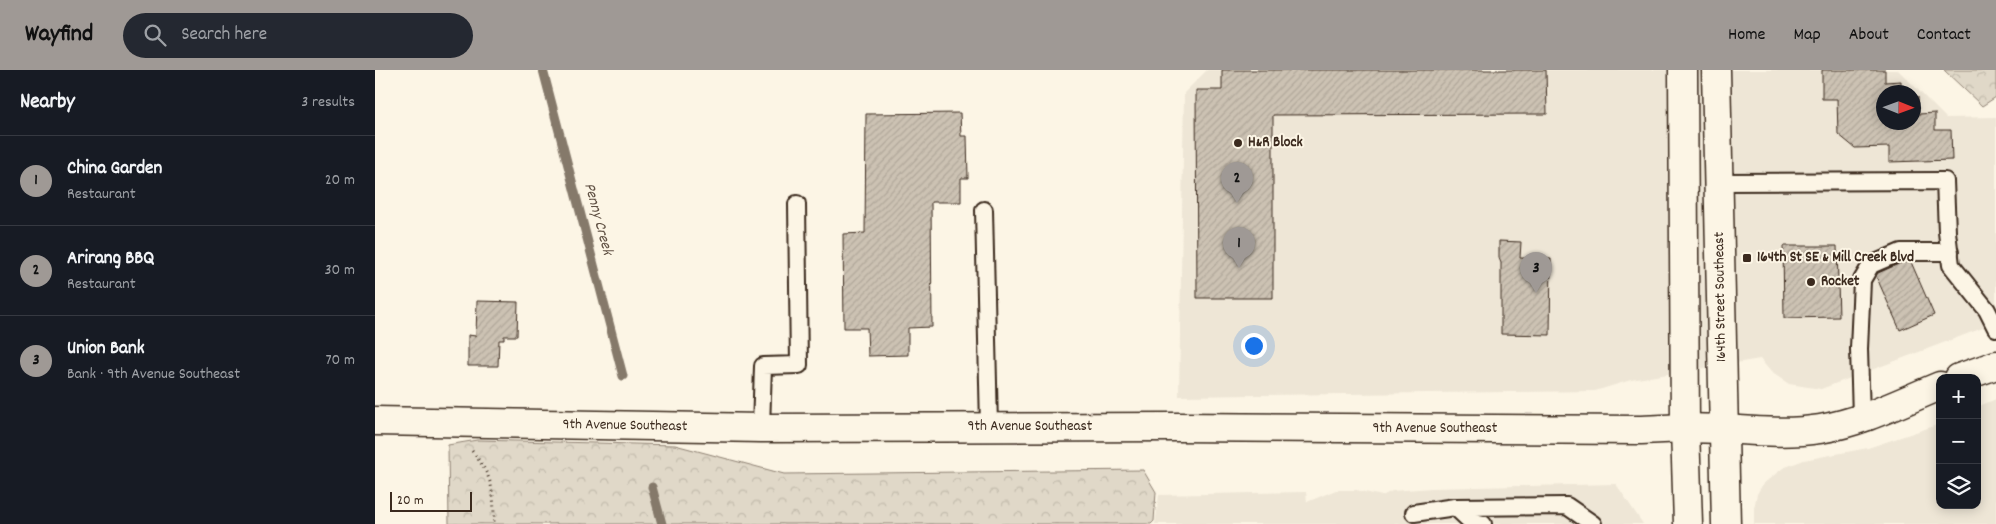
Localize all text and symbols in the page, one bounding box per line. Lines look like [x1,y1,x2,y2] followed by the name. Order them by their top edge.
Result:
[123,13,473,58] search box
[25,18,93,52] text: Wayfind
[141,21,169,49] icon: search
[181,22,267,49] text: Search here
[1728,23,1765,48] text: Home
[1793,23,1821,48] text: Map
[1849,23,1889,48] text: About
[1917,23,1971,48] text: Contact
[1876,85,1921,130] north arrow
[20,88,75,118] text: Nearby
[301,91,355,114] text: 3 results
[1248,132,1303,154] place label: H&R Block
[1232,137,1244,149] marker: H&R Block
[67,156,162,183] text: China Garden
[1221,162,1253,203] pin: 2
[34,169,38,192] text: 1
[325,169,355,192] text: 20 m
[577,180,619,259] water label: Penny Creek
[67,183,136,206] text: Restaurant
[1223,227,1255,268] pin: 1
[1709,231,1733,362] street label: 164th Street Southeast
[67,246,154,273] text: Arirang BBQ
[1757,247,1914,269] place label: 164th St SE & Mill Creek Blvd
[1520,252,1552,293] pin: 3
[1741,252,1753,264] marker: 164th St SE & Mill Creek Blvd
[33,259,40,282] text: 2
[325,259,355,282] text: 30 m
[1821,271,1860,293] place label: Rocket
[67,273,136,296] text: Restaurant
[1805,276,1817,288] marker: Rocket
[1241,333,1267,359] your location
[67,336,144,363] text: Union Bank
[32,349,40,372] text: 3
[325,349,355,372] text: 70 m
[67,363,240,386] text: Bank · 9th Avenue Southeast
[1936,374,1981,509] map controls
[1936,374,1981,419] button: +
[562,414,688,438] street label: 9th Avenue Southeast
[968,416,1093,438] street label: 9th Avenue Southeast
[1373,418,1498,440] street label: 9th Avenue Southeast
[1936,419,1981,464] button: −
[1936,464,1981,509] button: layers
[390,489,473,512] scale bar
[397,491,424,511] text: 20 m

